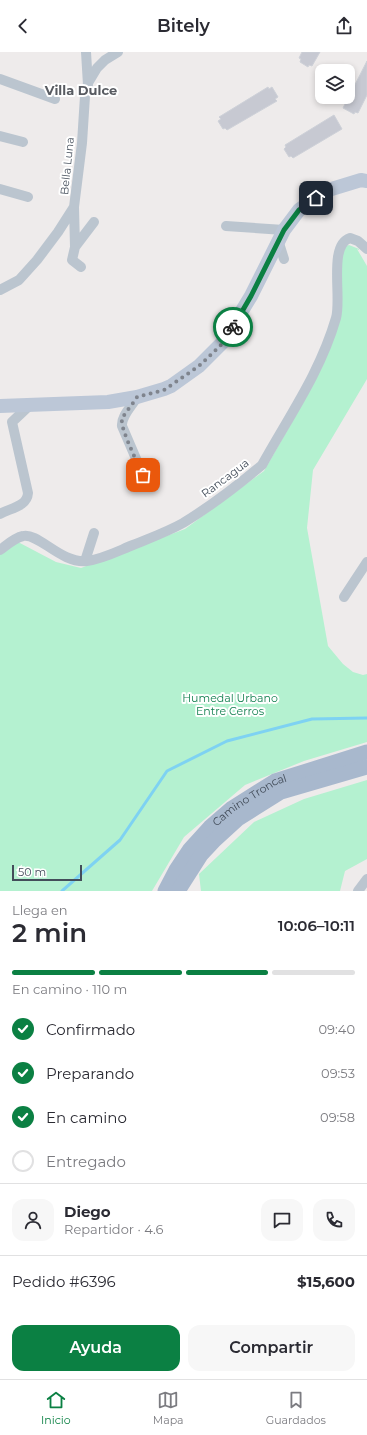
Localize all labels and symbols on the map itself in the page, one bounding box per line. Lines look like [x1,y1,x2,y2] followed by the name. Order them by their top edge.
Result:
[44,82,117,98] district label: Villa Dulce
[57,136,77,196] street label: Bella Luna
[299,181,333,215] pin
[213,307,253,347] courier
[198,456,252,500] street label: Rancagua
[126,458,160,492] pin
[182,691,278,718] park label: Humedal Urbano Entre Cerros
[209,771,288,829] street label: Camino Troncal
[12,863,82,882] scale bar

